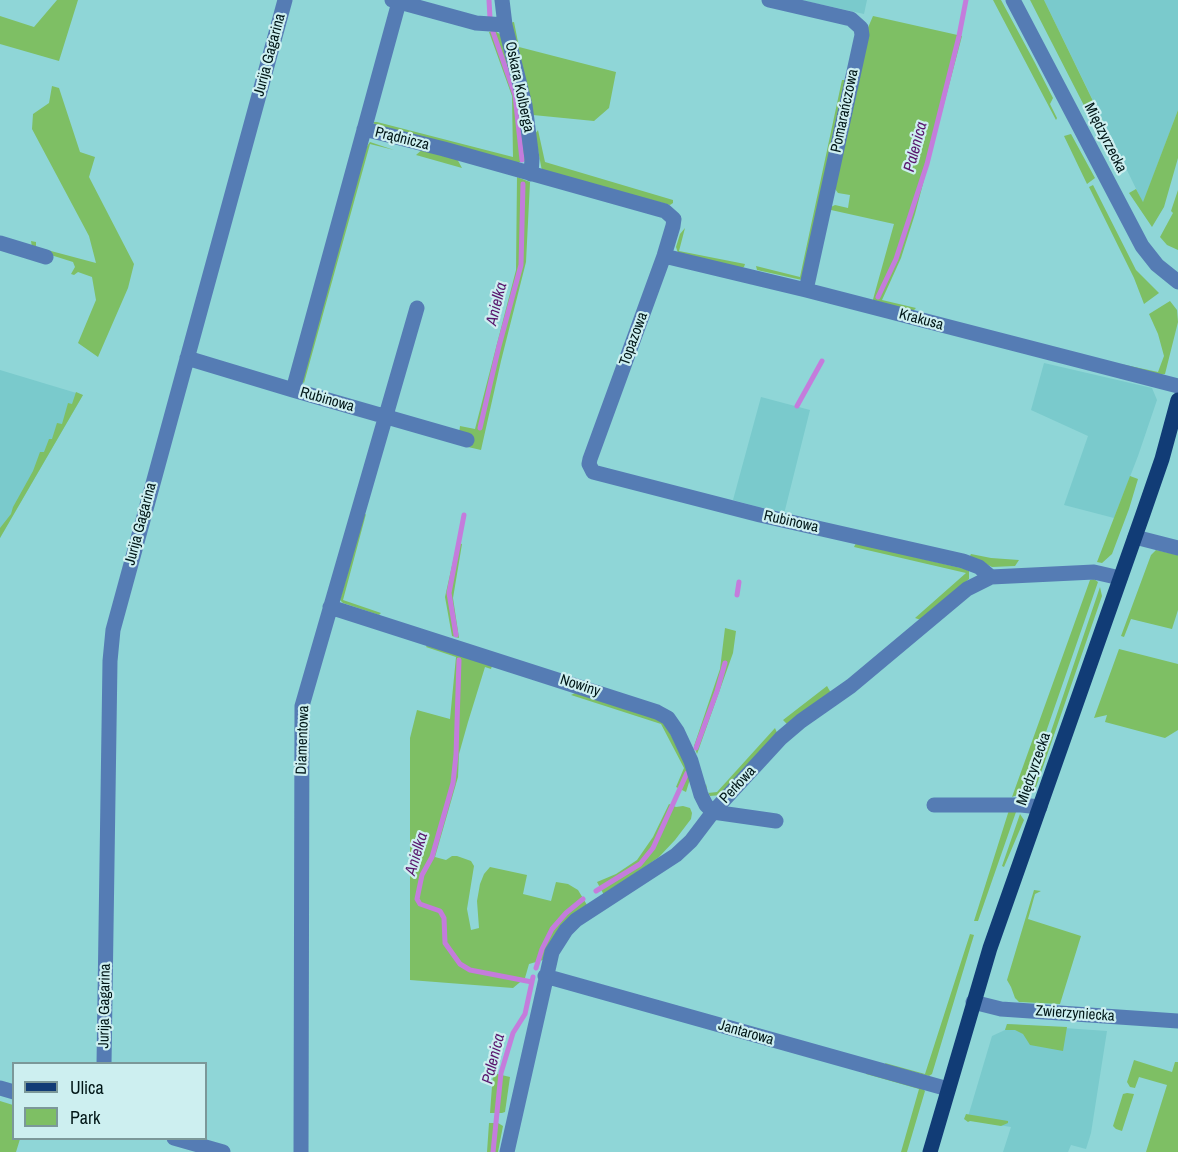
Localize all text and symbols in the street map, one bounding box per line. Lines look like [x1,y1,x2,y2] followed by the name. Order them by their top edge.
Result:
[250,12,290,98] street label: Jurija Gagarina
[501,40,537,134] street label: Oskara Kolberga
[827,68,863,154] street label: Pomarańczowa
[1080,100,1130,176] street label: Międzyrzecka
[900,120,932,174] water label: Palenica
[373,124,431,154] street label: Prądnicza
[482,280,512,328] water label: Anielka
[897,305,945,335] street label: Krakusa
[616,310,652,368] street label: Topazowa
[298,384,356,416] street label: Rubinowa
[121,481,161,567] street label: Jurija Gagarina
[762,507,820,537] street label: Rubinowa
[558,671,602,701] street label: Nowiny
[293,705,313,775] street label: Diamentowa
[1013,730,1055,808] street label: Międzyrzecka
[716,763,760,807] street label: Perłowa
[401,830,433,878] water label: Anielka
[95,963,115,1049] street label: Jurija Gagarina
[1035,1002,1115,1026] street label: Zwierzyniecka
[716,1017,776,1049] street label: Jantarowa
[479,1032,509,1086] water label: Palenica
[12,1062,207,1140] legend
[70,1075,104,1100] text: Ulica
[70,1105,100,1130] text: Park

